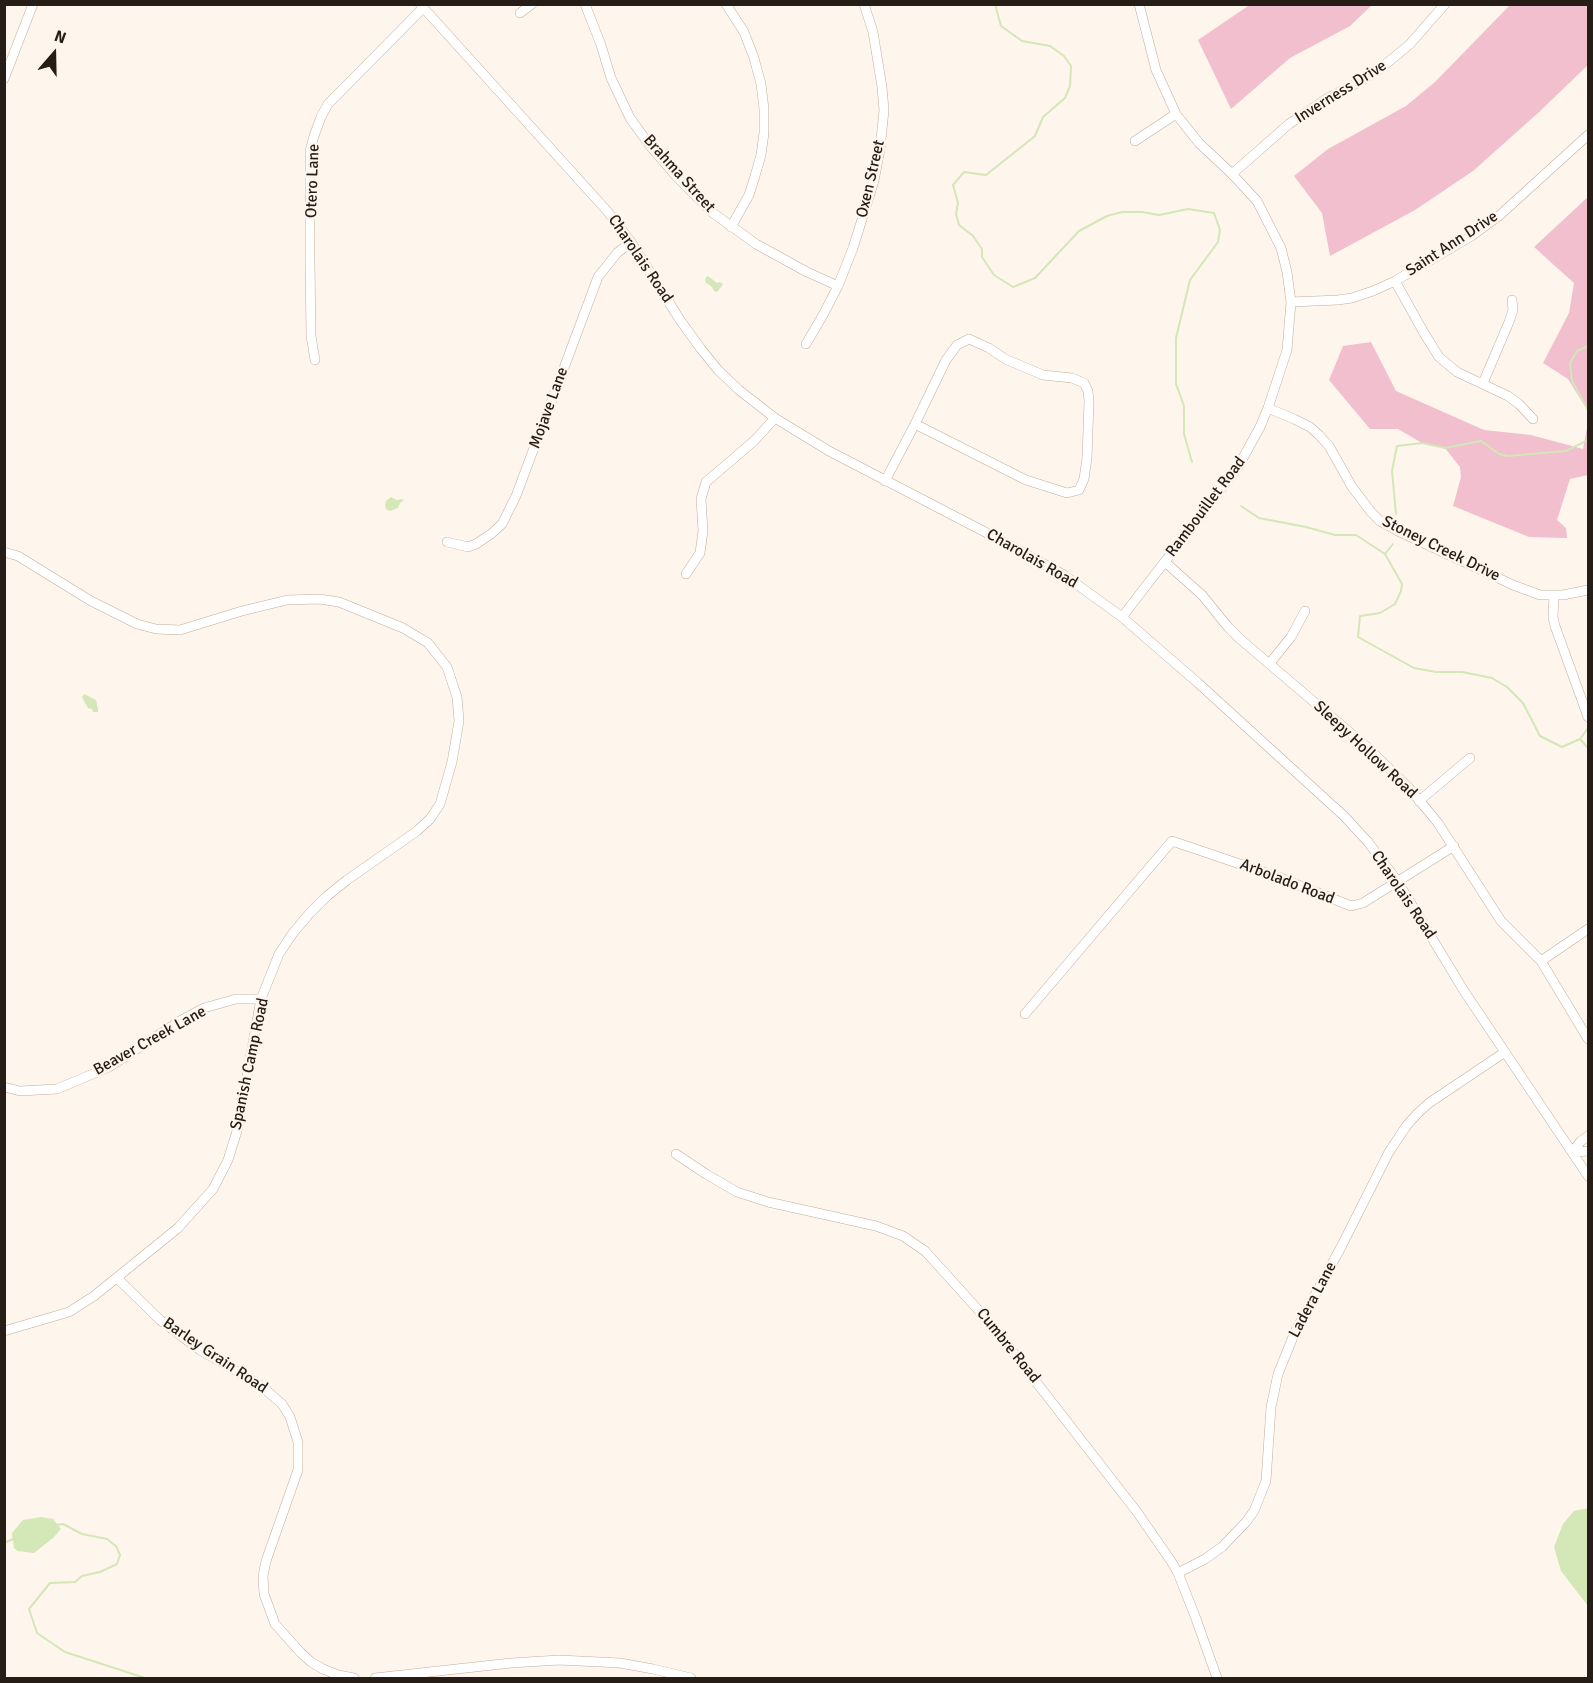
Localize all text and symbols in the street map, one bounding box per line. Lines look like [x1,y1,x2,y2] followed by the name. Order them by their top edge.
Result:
[24,24,84,84] north arrow
[51,26,69,48] text: N
[1292,56,1390,128] street label: Inverness Drive
[639,131,719,217] street label: Brahma Street
[853,138,889,220] street label: Oxen Street
[302,143,324,219] street label: Otero Lane
[1402,207,1502,281] street label: Saint Ann Drive
[603,211,677,307] street label: Charolais Road
[525,365,573,451] street label: Mojave Lane
[1162,453,1250,561] street label: Rambouillet Road
[1379,512,1503,586] street label: Stoney Creek Drive
[983,525,1081,593] street label: Charolais Road
[1309,697,1421,803] street label: Sleepy Hollow Road
[1366,847,1440,943] street label: Charolais Road
[1237,855,1337,909] street label: Arbolado Road
[227,996,273,1132] street label: Spanish Camp Road
[90,1002,210,1080] street label: Beaver Creek Lane
[1285,1259,1341,1341] street label: Ladera Lane
[972,1305,1044,1387] street label: Cumbre Road
[159,1314,271,1398] street label: Barley Grain Road

